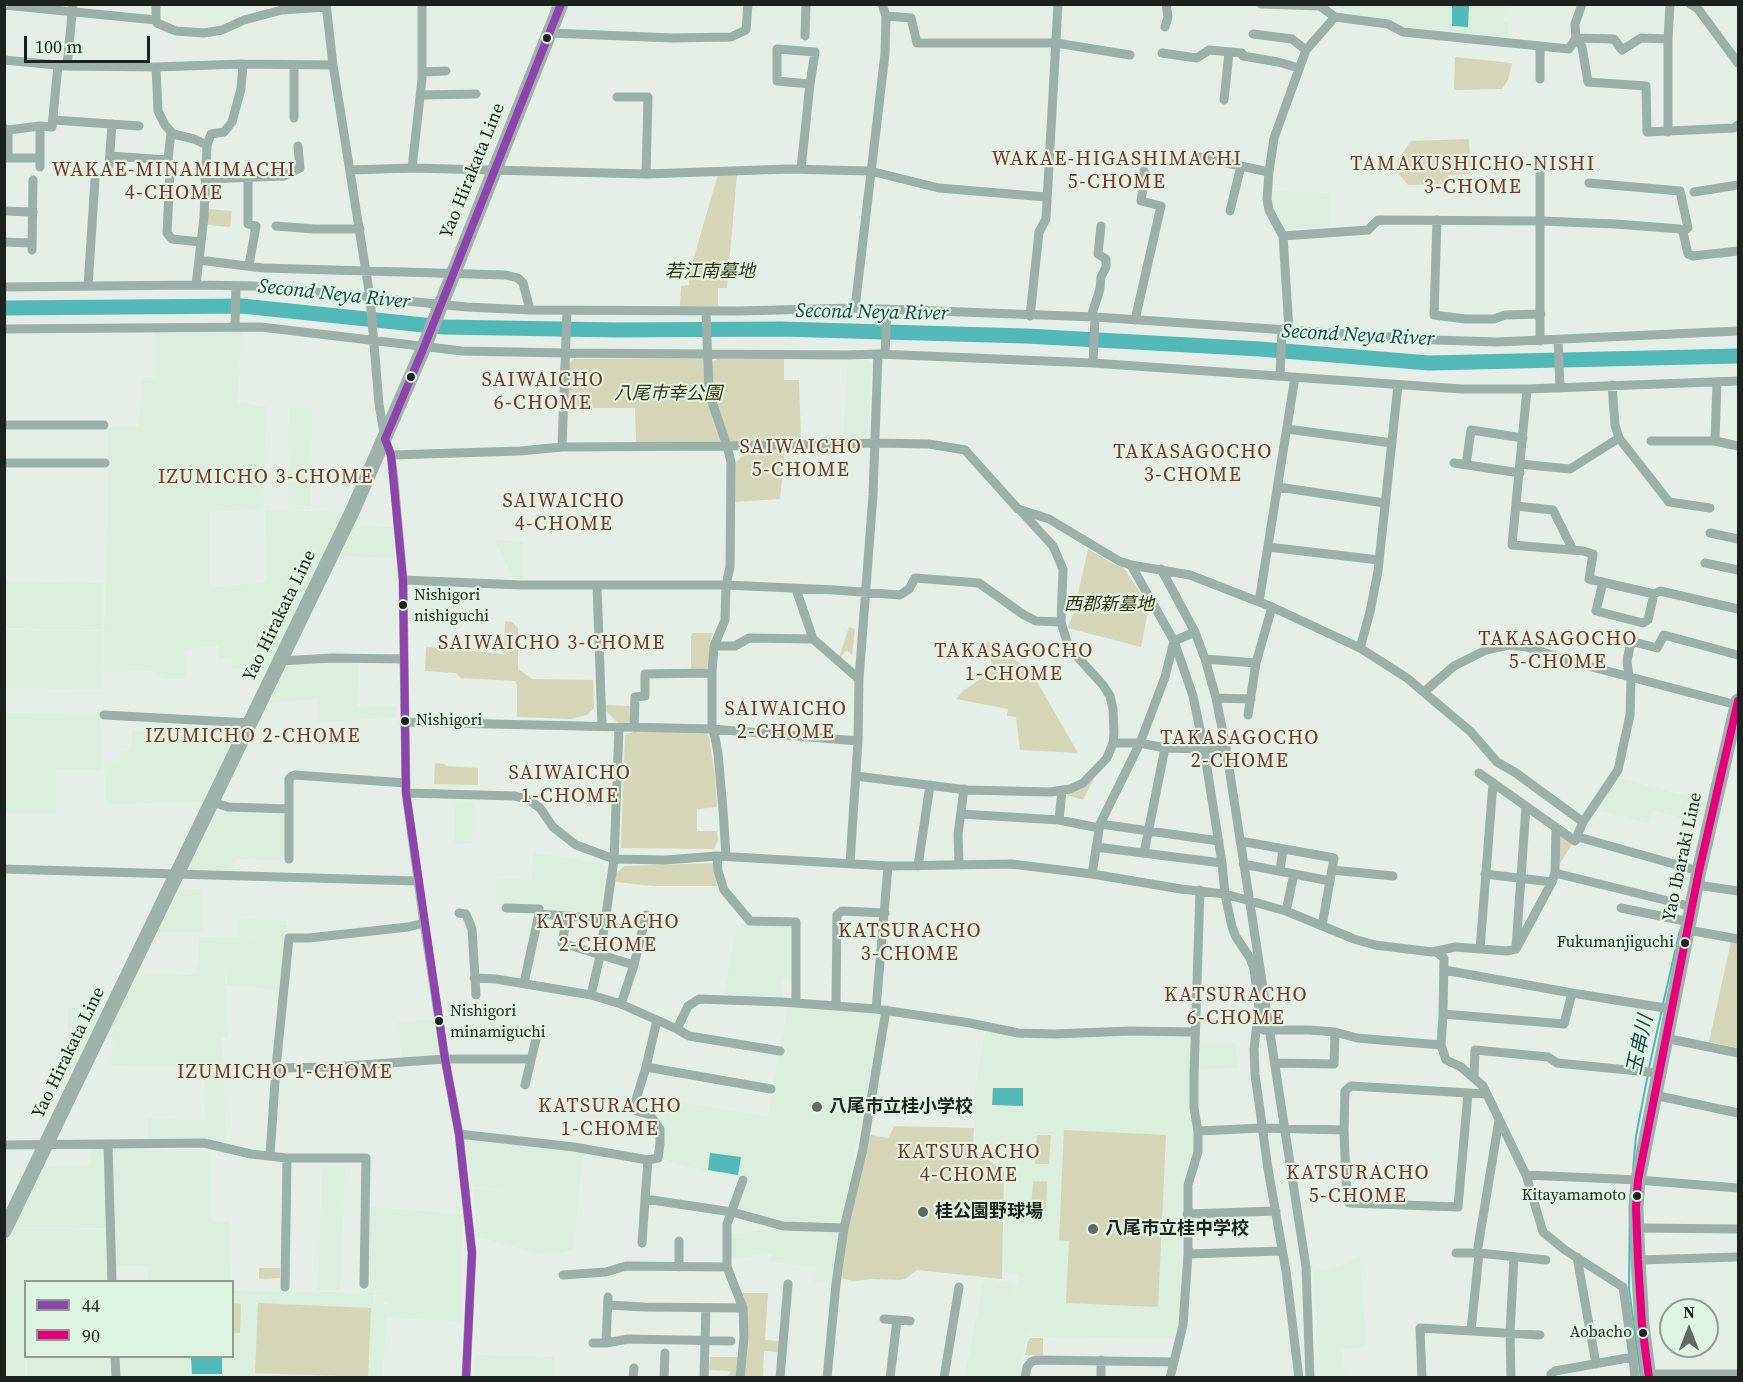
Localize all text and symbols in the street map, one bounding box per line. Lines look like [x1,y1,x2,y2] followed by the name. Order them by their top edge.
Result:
[27,24,153,62] scale bar
[541,32,553,44] unlabelled marker
[35,34,82,59] text: 100 m
[436,100,510,242] street label: Yao Hirakata Line
[992,148,1242,195] district label: WAKAE-HIGASHIMACHI 5-CHOME
[1350,153,1596,200] district label: TAMAKUSHICHO-NISHI 3-CHOME
[52,159,296,206] district label: WAKAE-MINAMIMACHI 4-CHOME
[665,261,755,283] park label: 若江南墓地
[257,275,411,315] water label: Second Neya River
[795,300,949,326] water label: Second Neya River
[1281,320,1435,352] water label: Second Neya River
[482,369,604,416] district label: SAIWAICHO 6-CHOME
[405,371,417,383] unlabelled marker
[614,383,722,405] park label: 八尾市幸公園
[740,436,862,483] district label: SAIWAICHO 5-CHOME
[1113,441,1273,488] district label: TAKASAGOCHO 3-CHOME
[158,466,374,490] district label: IZUMICHO 3-CHOME
[503,490,625,537] district label: SAIWAICHO 4-CHOME
[239,547,321,685] street label: Yao Hirakata Line
[414,586,489,624] place label: Nishigori nishiguchi
[1064,594,1154,616] park label: 西郡新墓地
[397,599,409,611] marker: Nishigori nishiguchi
[1478,628,1638,675] district label: TAKASAGOCHO 5-CHOME
[438,632,666,656] district label: SAIWAICHO 3-CHOME
[934,640,1094,687] district label: TAKASAGOCHO 1-CHOME
[725,698,847,745] district label: SAIWAICHO 2-CHOME
[416,711,482,731] place label: Nishigori
[399,715,411,727] marker: Nishigori
[145,725,361,749] district label: IZUMICHO 2-CHOME
[1160,727,1320,774] district label: TAKASAGOCHO 2-CHOME
[509,762,631,809] district label: SAIWAICHO 1-CHOME
[1659,790,1707,924] street label: Yao Ibaraki Line
[536,911,680,958] district label: KATSURACHO 2-CHOME
[838,920,982,967] district label: KATSURACHO 3-CHOME
[1557,933,1674,953] place label: Fukumanjiguchi
[1679,937,1691,949] marker: Fukumanjiguchi
[28,984,110,1122] street label: Yao Hirakata Line
[1164,984,1308,1031] district label: KATSURACHO 6-CHOME
[450,1002,546,1040] place label: Nishigori minamiguchi
[1623,1013,1659,1077] water label: 玉串川
[433,1015,445,1027] marker: Nishigori minamiguchi
[177,1061,393,1085] district label: IZUMICHO 1-CHOME
[538,1095,682,1142] district label: KATSURACHO 1-CHOME
[829,1096,973,1118] place label: 八尾市立桂小学校
[810,1100,824,1114] marker: 八尾市立桂小学校
[897,1141,1041,1188] district label: KATSURACHO 4-CHOME
[1286,1162,1430,1209] district label: KATSURACHO 5-CHOME
[1522,1186,1626,1206] place label: Kitayamamoto
[1631,1190,1643,1202] marker: Kitayamamoto
[935,1201,1043,1223] place label: 桂公園野球場
[916,1205,930,1219] marker: 桂公園野球場
[1105,1218,1249,1240] place label: 八尾市立桂中学校
[1086,1222,1100,1236] marker: 八尾市立桂中学校
[24,1280,234,1358] legend
[82,1293,100,1318] text: 44
[1659,1298,1719,1358] north arrow
[1683,1301,1695,1323] text: N
[82,1323,100,1348] text: 90
[1570,1323,1632,1343] place label: Aobacho
[1637,1327,1649,1339] marker: Aobacho

